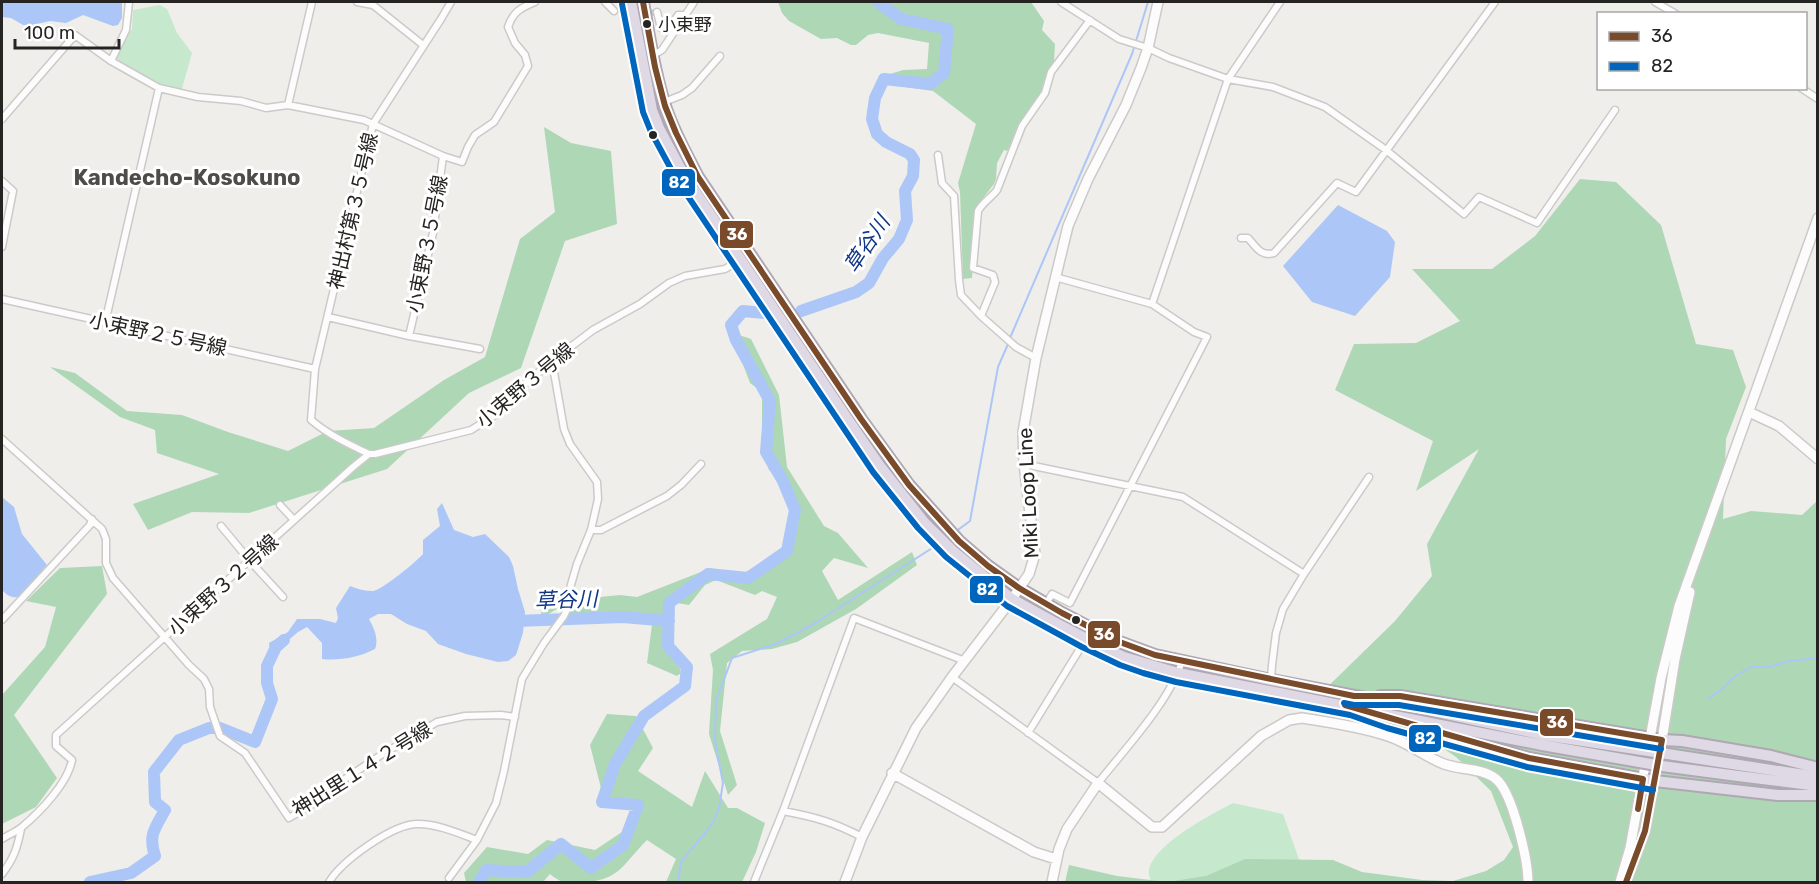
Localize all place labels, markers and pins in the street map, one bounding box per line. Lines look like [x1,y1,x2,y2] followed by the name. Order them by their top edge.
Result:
[658,14,712,36] place label: 小束野
[641,18,653,30] marker: 小束野
[647,129,659,141] unlabelled marker
[1070,614,1082,626] unlabelled marker

